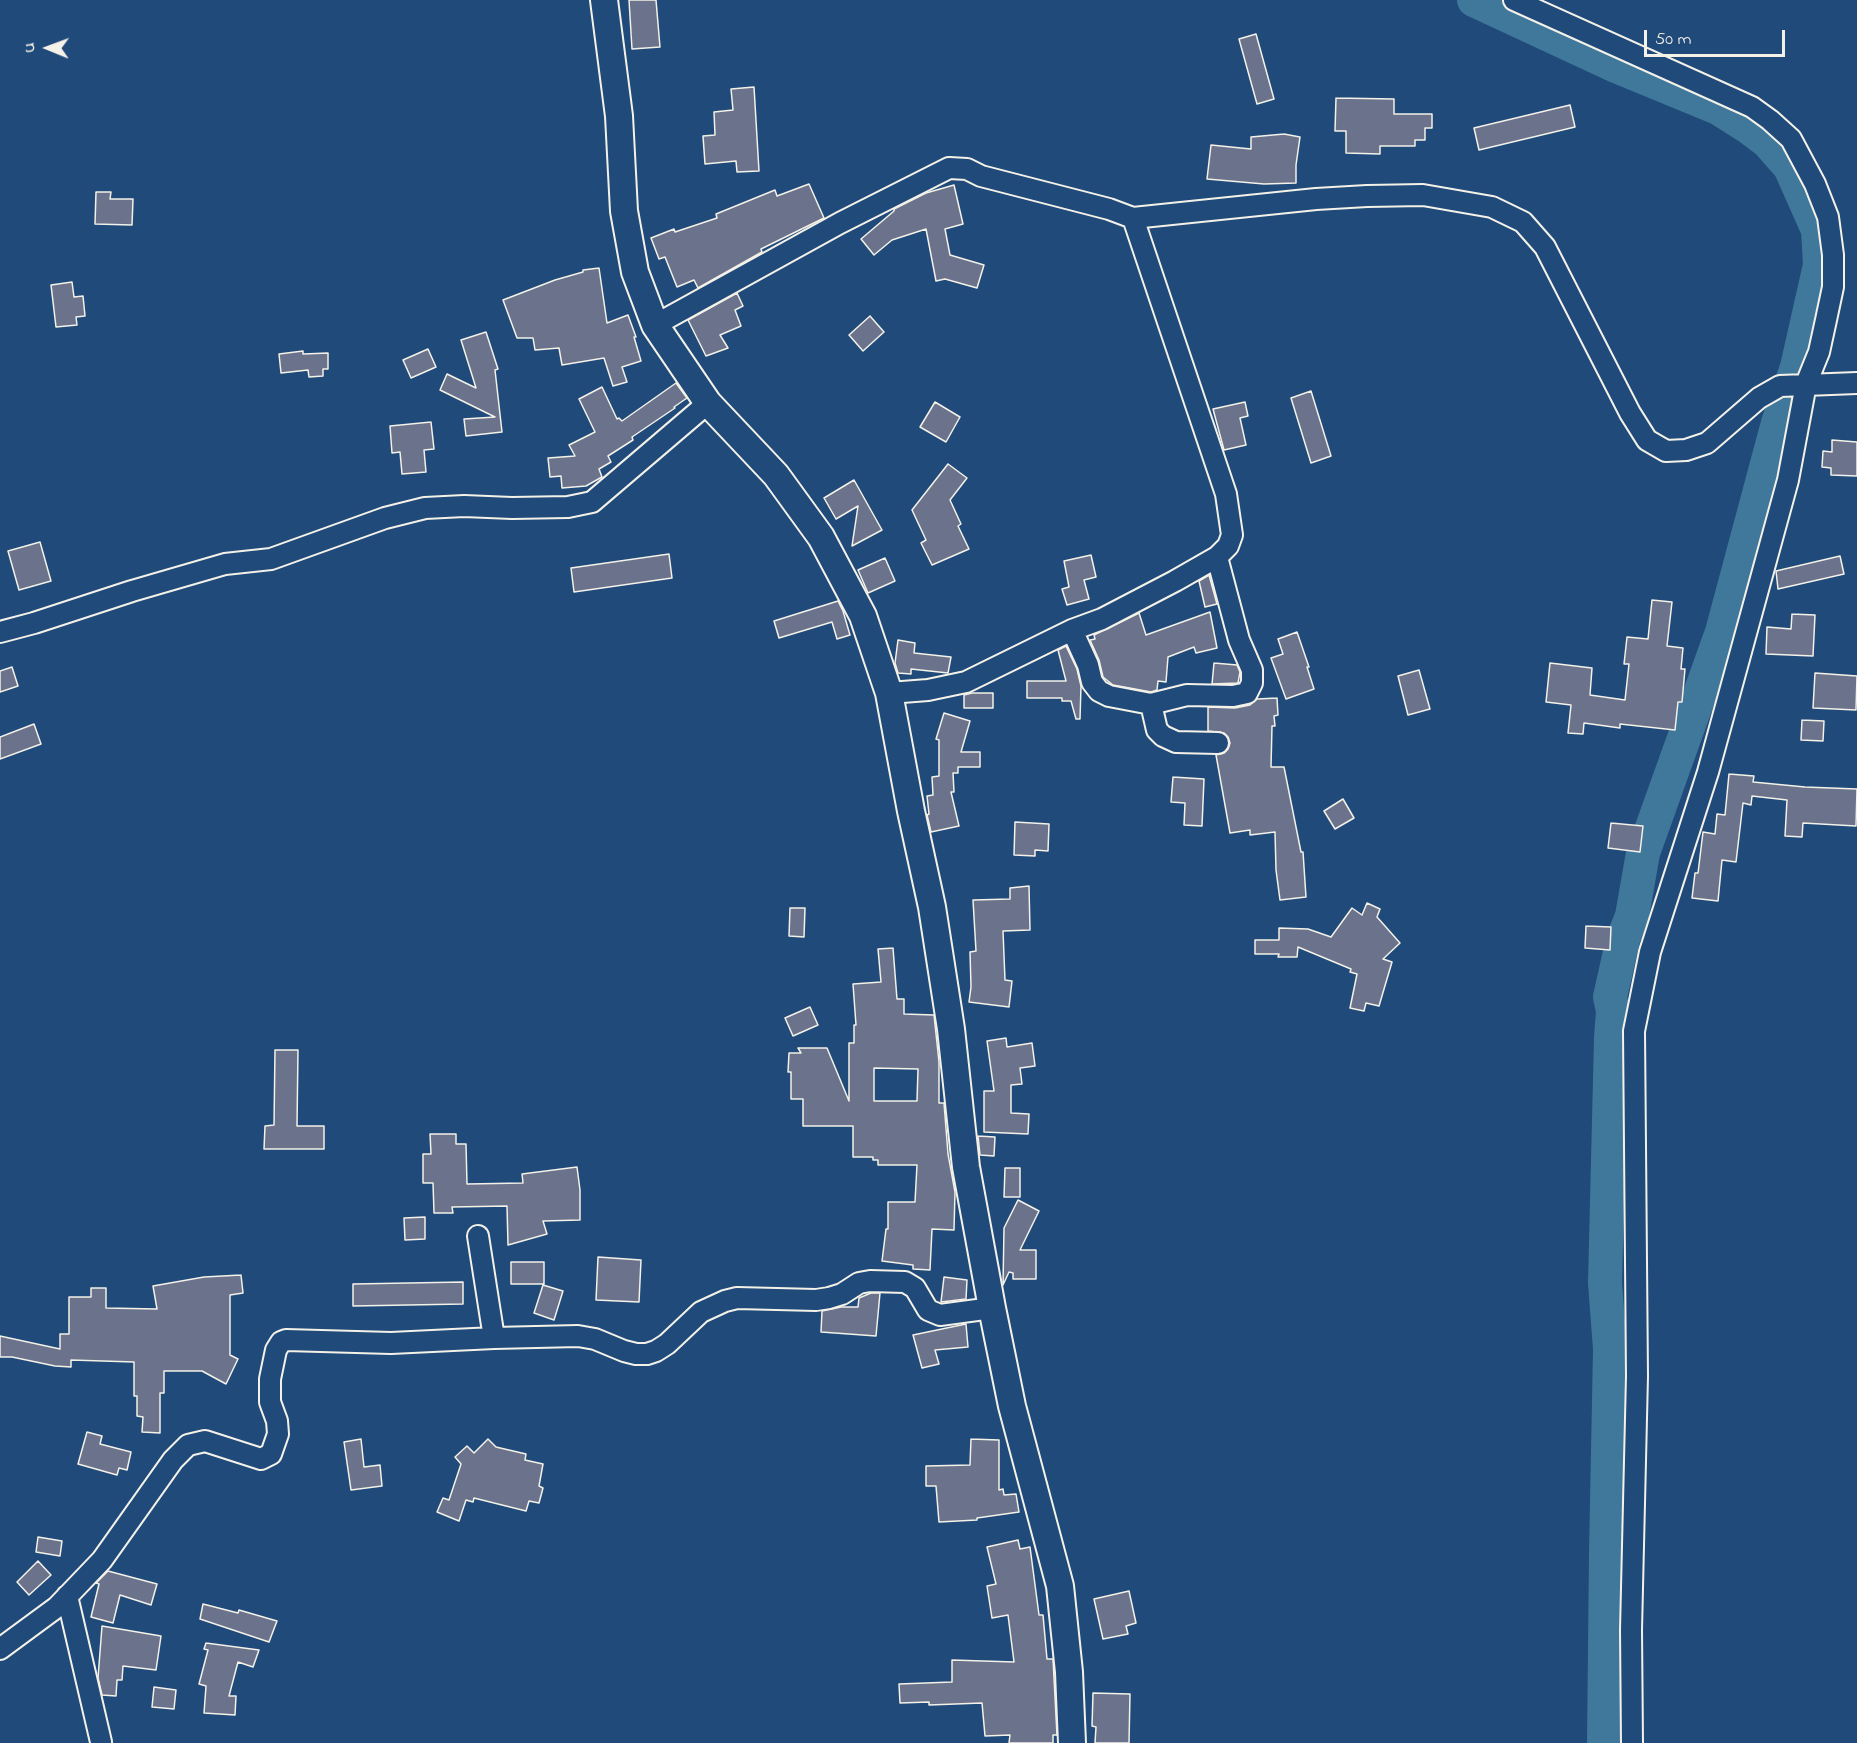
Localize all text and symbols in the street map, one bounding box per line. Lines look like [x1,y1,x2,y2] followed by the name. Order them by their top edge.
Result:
[18,18,78,78] north arrow
[1647,18,1788,56] scale bar
[1655,27,1692,53] text: 50 m
[18,42,42,53] text: U

